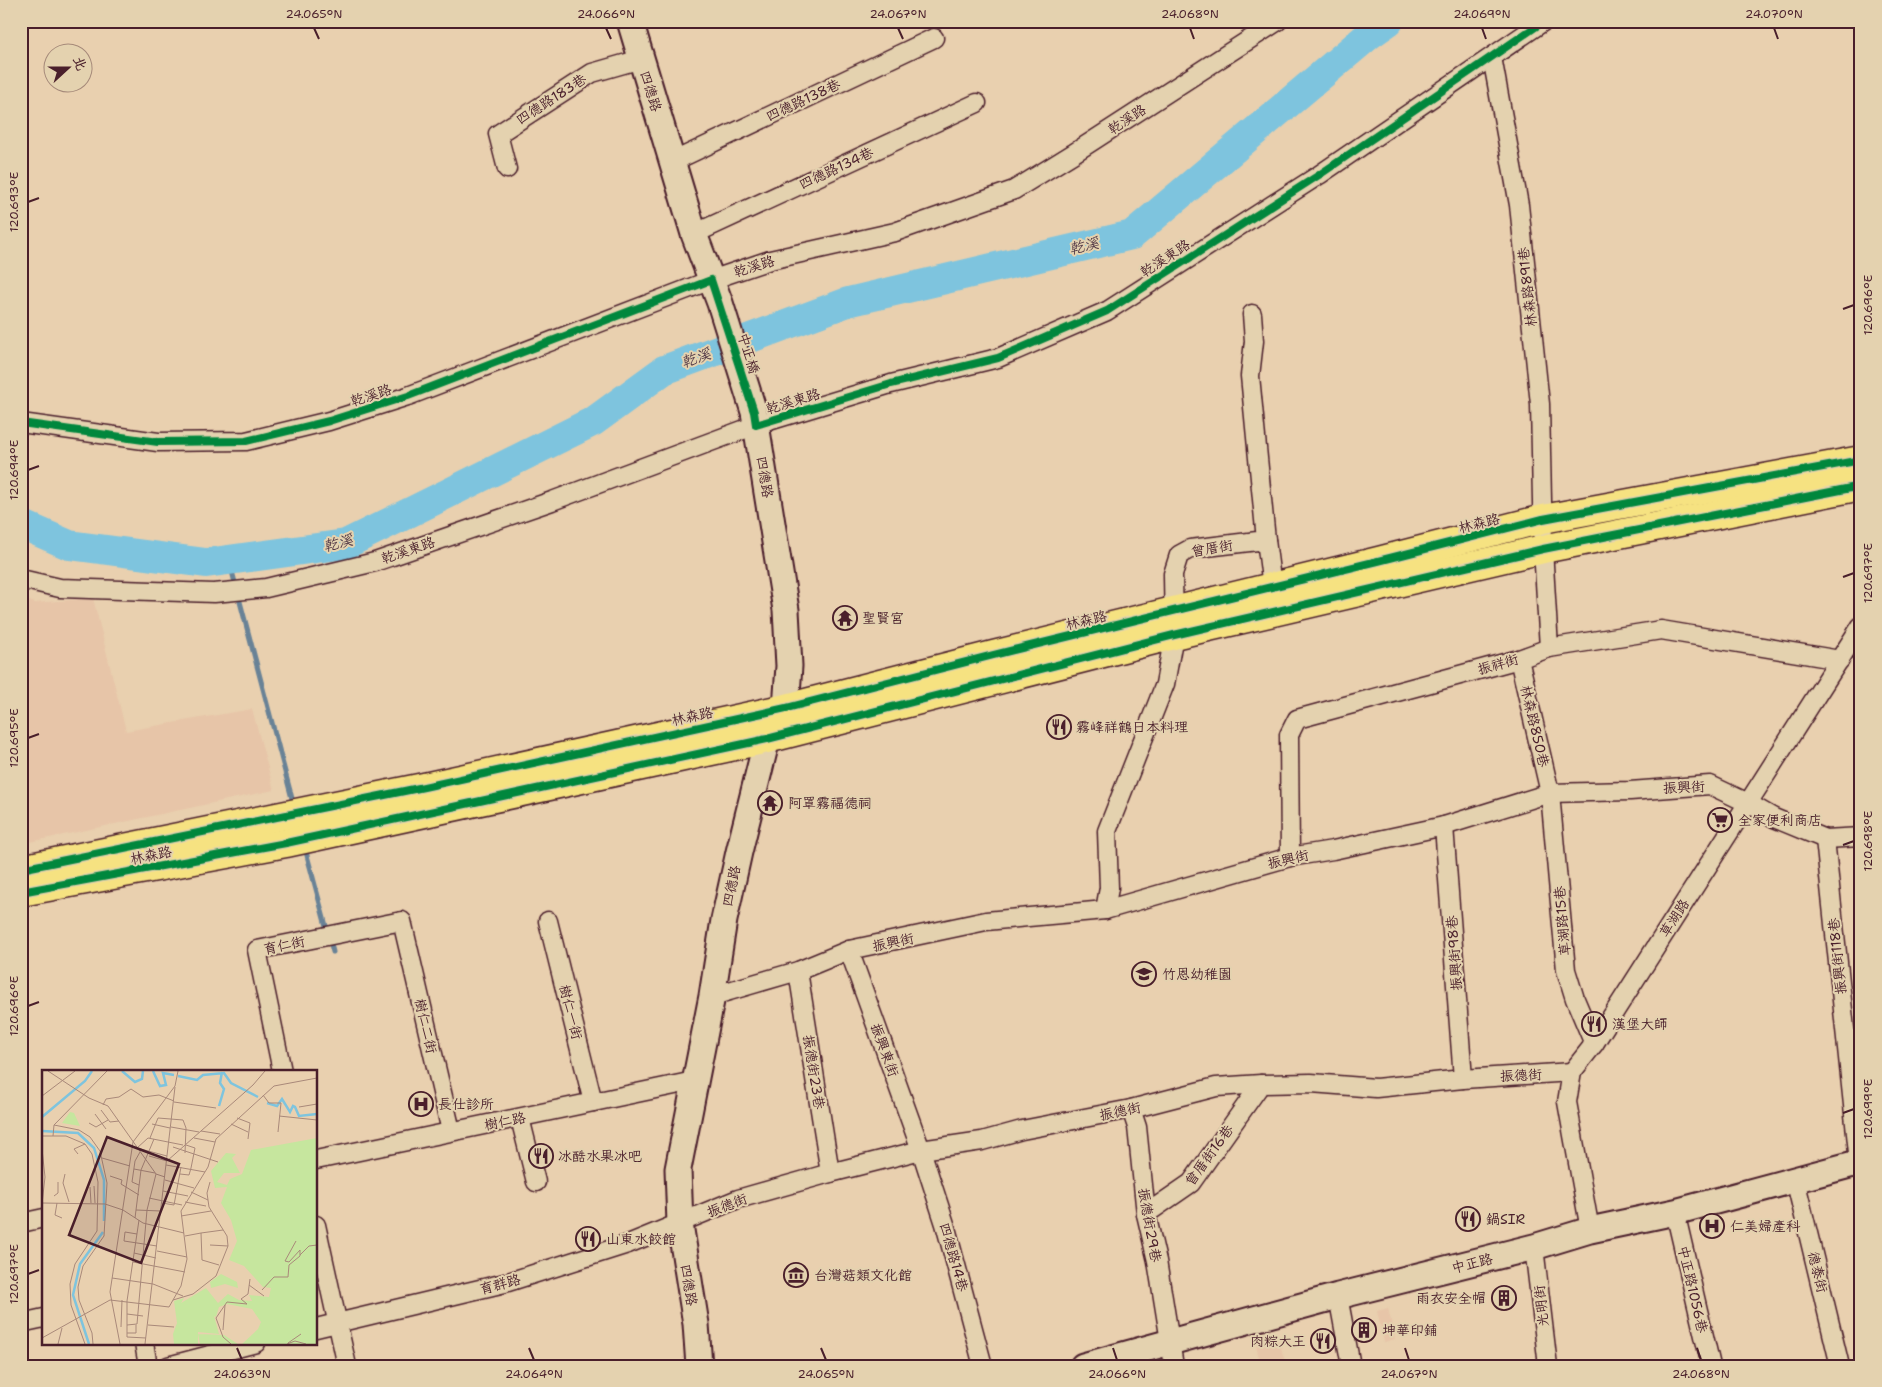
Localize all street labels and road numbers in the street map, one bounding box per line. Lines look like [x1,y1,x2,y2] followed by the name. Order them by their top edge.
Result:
[636,68,666,114] street label: 四德路
[512,69,590,128] street label: 四德路183巷
[763,74,844,125] street label: 四德路138巷
[1104,100,1150,138] street label: 乾溪路
[796,142,877,193] street label: 四德路134巷
[1137,235,1193,281] street label: 乾溪東路
[1514,245,1540,328] street label: 林森路891巷
[731,251,777,281] street label: 乾溪路
[734,330,764,376] street label: 中正橋
[348,380,394,410] street label: 乾溪路
[764,384,822,418] street label: 乾溪東路
[753,455,777,499] street label: 四德路
[1456,509,1502,537] street label: 林森路
[379,532,437,568] street label: 乾溪東路
[1190,536,1234,560] street label: 曾厝街
[1064,607,1108,633] street label: 林森路
[1475,650,1521,678] street label: 振祥街
[1517,683,1553,770] street label: 林森路850巷
[670,703,714,729] street label: 林森路
[1663,777,1705,797] street label: 振興街
[129,842,173,868] street label: 林森路
[1266,846,1310,872] street label: 振興街
[718,864,744,908] street label: 四德路
[1550,884,1574,957] street label: 草湖路15巷
[1655,895,1693,941] street label: 草湖路
[1442,914,1466,991] street label: 振興街98巷
[1824,916,1850,995] street label: 振興街118巷
[871,929,915,955] street label: 振興街
[262,932,306,958] street label: 育仁街
[555,983,587,1041] street label: 樹仁一街
[411,997,441,1055] street label: 樹仁二街
[867,1021,903,1079] street label: 振興東街
[799,1034,829,1111] street label: 振德街23巷
[1500,1065,1542,1085] street label: 振德街
[1098,1098,1142,1124] street label: 振德街
[483,1108,527,1134] street label: 樹仁路
[1181,1120,1238,1189] street label: 曾厝街16巷
[1135,1187,1166,1264] street label: 振德街29巷
[704,1189,750,1221] street label: 振德街
[936,1220,973,1295] street label: 四德路14巷
[1674,1243,1712,1335] street label: 中正路1056巷
[1449,1249,1495,1277] street label: 中正路
[1804,1249,1832,1295] street label: 德泰街
[677,1263,701,1307] street label: 四德路
[477,1270,523,1298] street label: 育群路
[1530,1284,1552,1328] street label: 光明街

